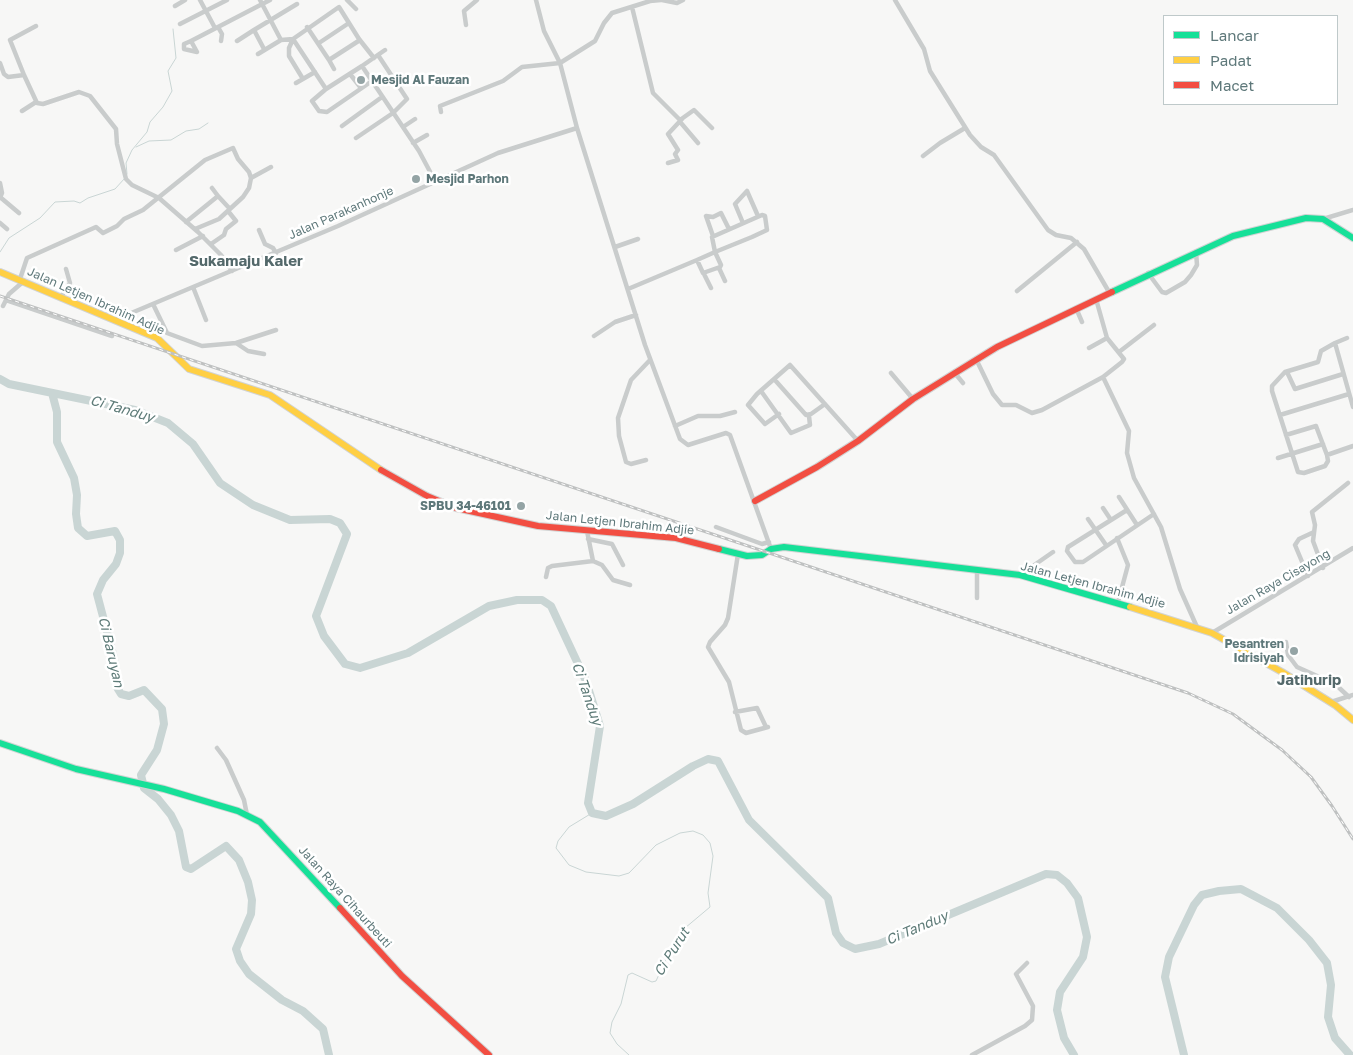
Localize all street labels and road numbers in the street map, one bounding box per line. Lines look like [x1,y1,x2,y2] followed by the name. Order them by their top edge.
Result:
[286,183,396,243] street label: Jalan Parakanhonje
[25,264,167,338] street label: Jalan Letjen Ibrahim Adjie
[545,508,695,538] street label: Jalan Letjen Ibrahim Adjie
[1223,546,1333,618] street label: Jalan Raya Cisayong
[1019,559,1167,611] street label: Jalan Letjen Ibrahim Adjie
[295,843,395,951] street label: Jalan Raya Cihaurbeuti

